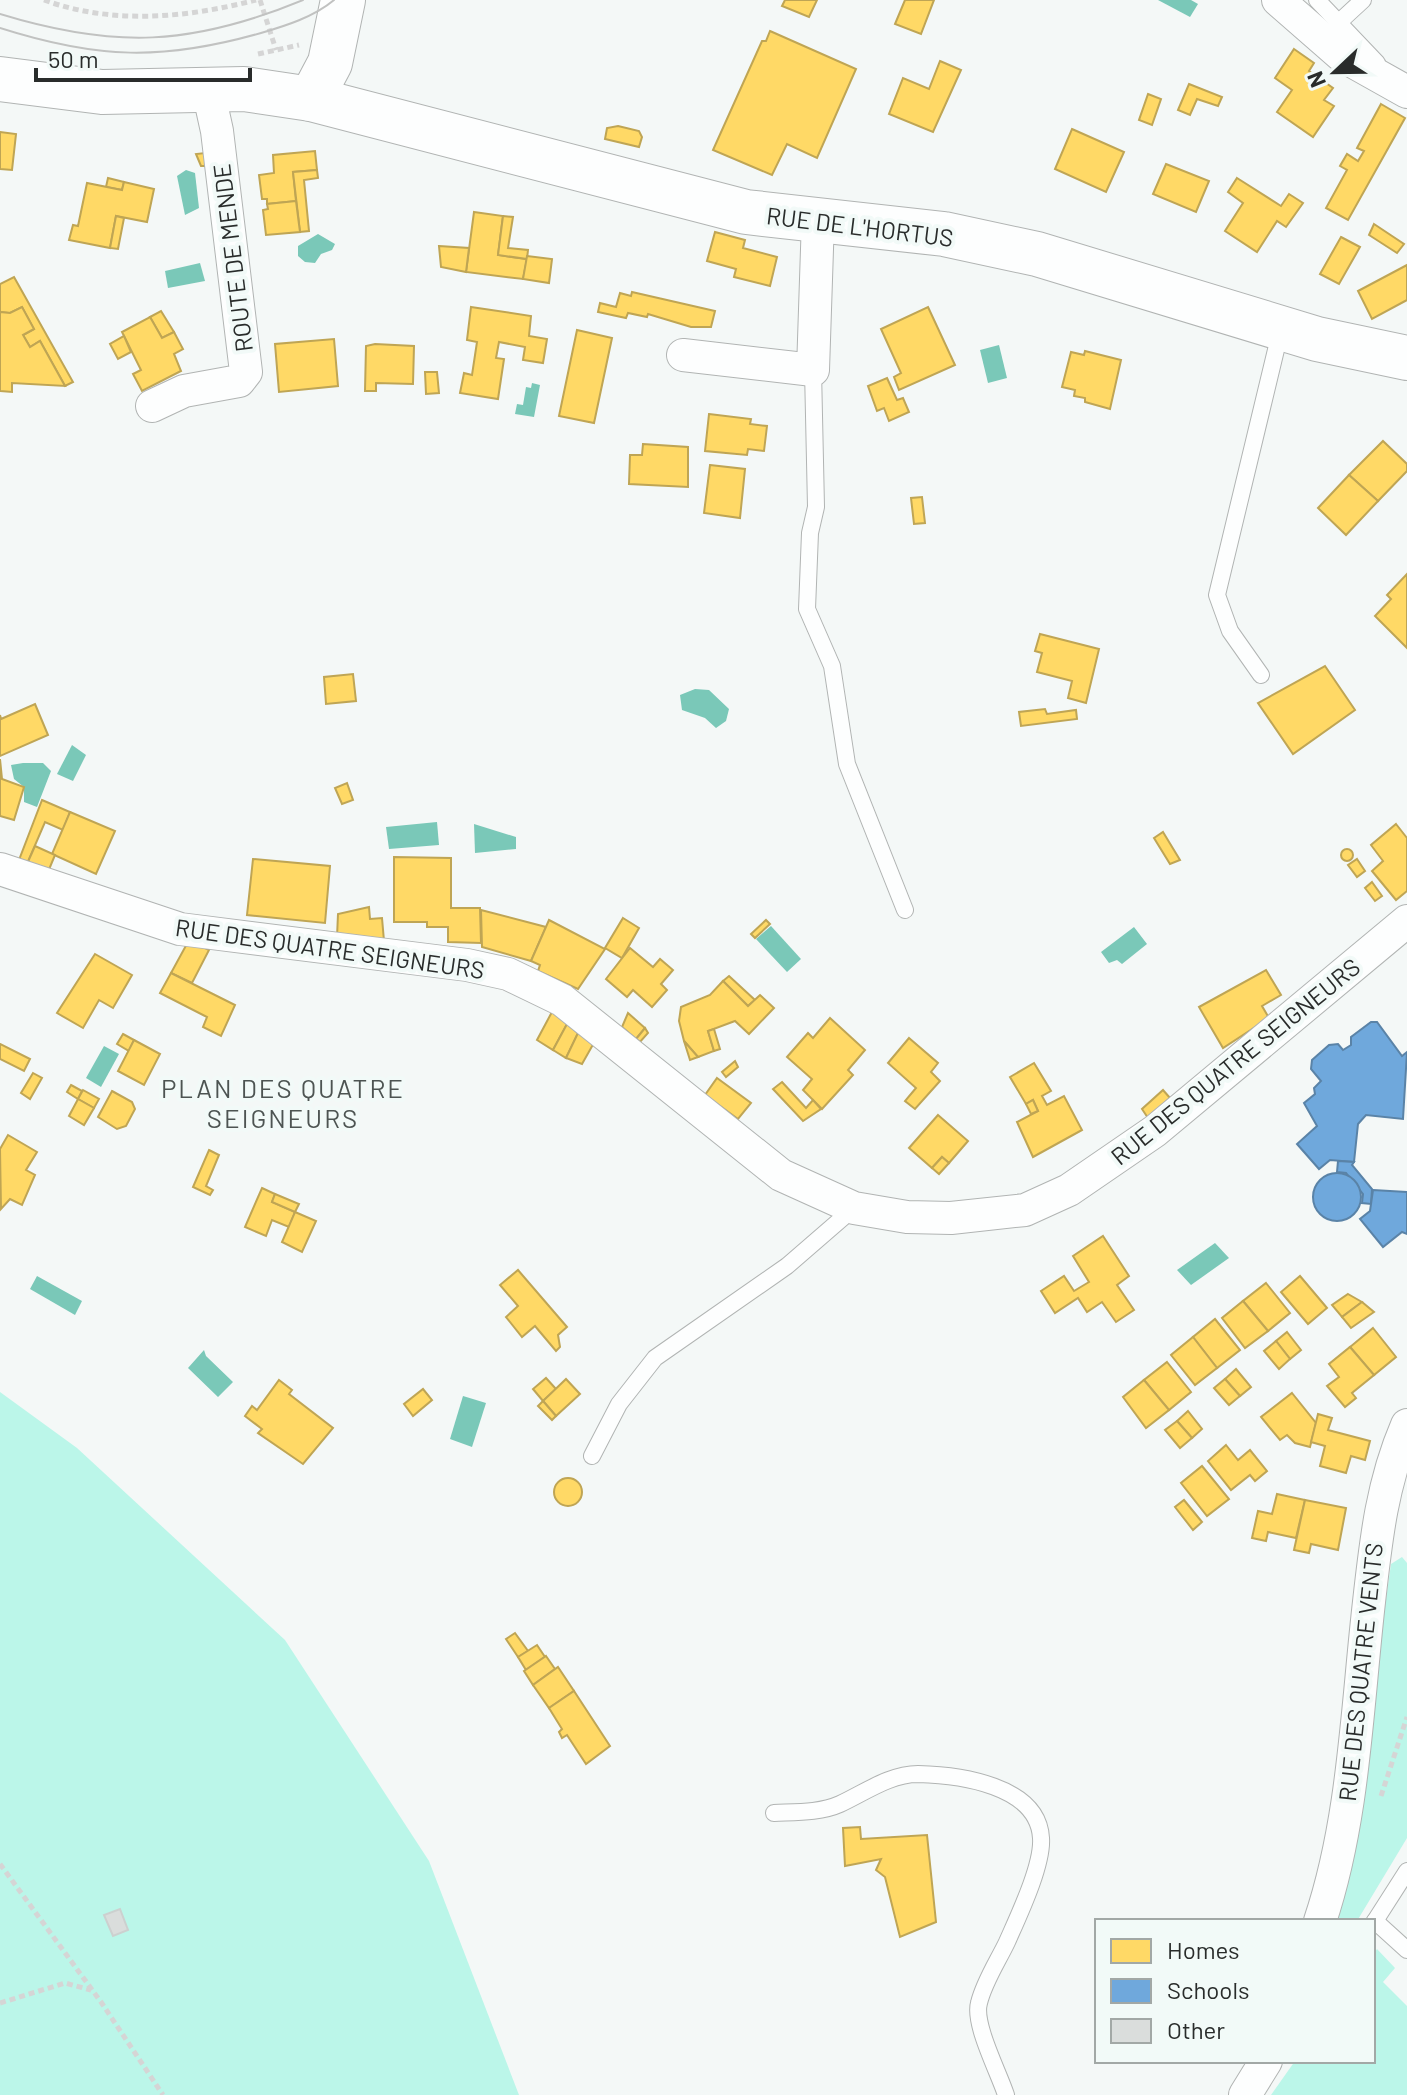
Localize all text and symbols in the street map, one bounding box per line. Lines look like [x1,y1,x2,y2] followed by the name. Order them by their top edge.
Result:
[36,32,250,82] scale bar
[1295,32,1375,112] north arrow
[48,44,99,73] text: 50 m
[1301,68,1330,92] text: N
[206,162,258,354] street label: ROUTE DE MENDE
[765,200,955,252] street label: RUE DE L'HORTUS
[174,912,486,984] street label: RUE DES QUATRE SEIGNEURS
[1105,952,1365,1170] street label: RUE DES QUATRE SEIGNEURS
[161,1072,405,1133] district label: PLAN DES QUATRE SEIGNEURS
[1332,1541,1388,1803] street label: RUE DES QUATRE VENTS
[1095,1919,1375,2063] legend
[1167,1935,1240,1964] text: Homes
[1167,1975,1250,2004] text: Schools
[1167,2015,1225,2044] text: Other

